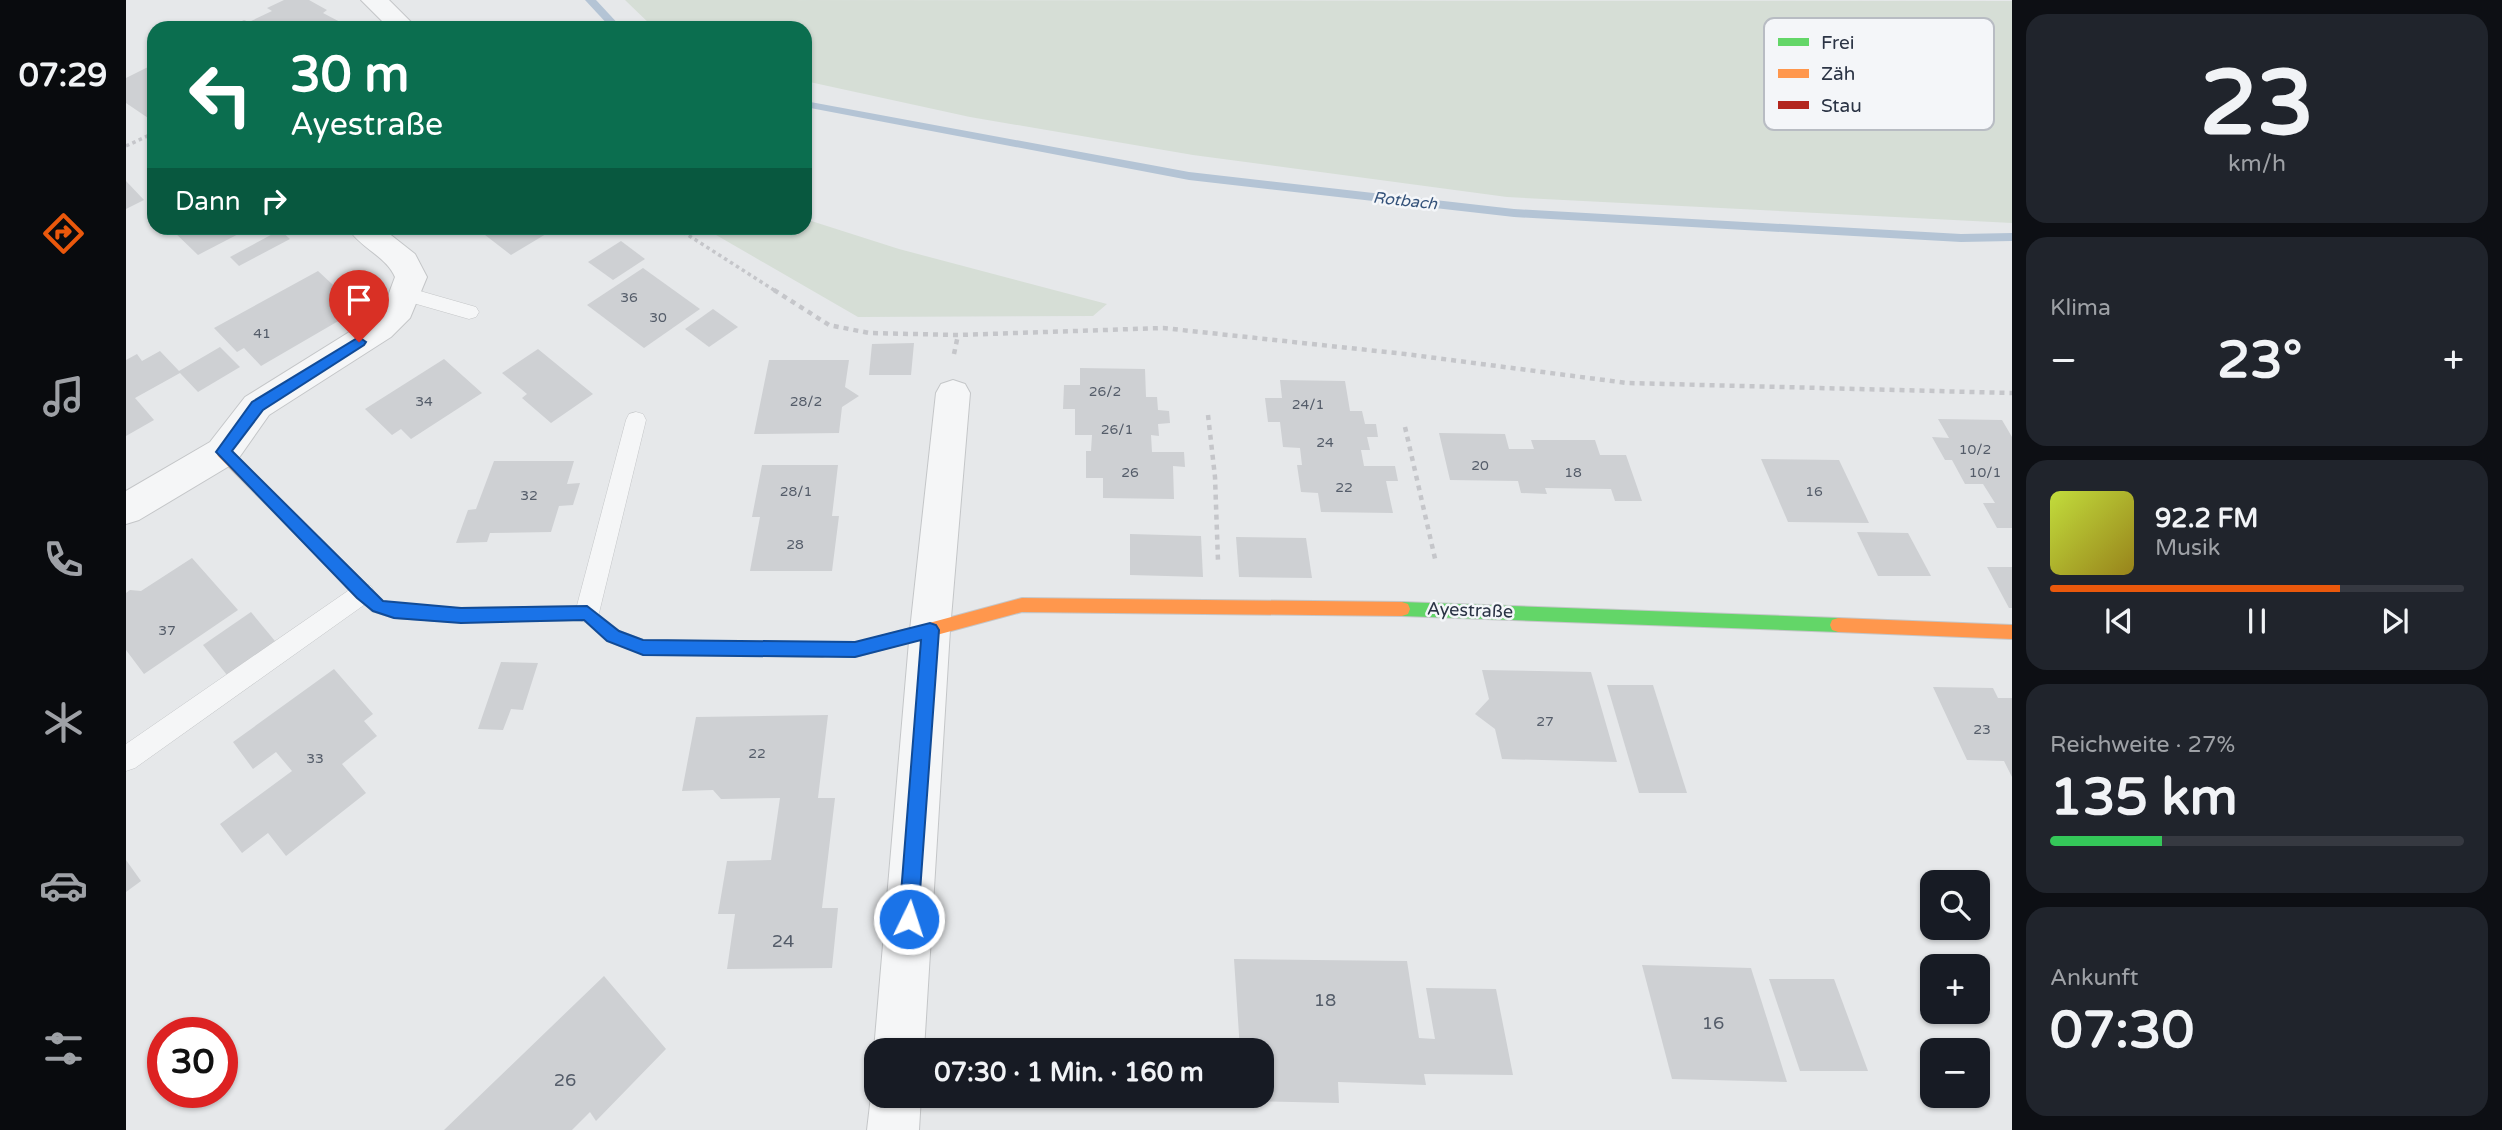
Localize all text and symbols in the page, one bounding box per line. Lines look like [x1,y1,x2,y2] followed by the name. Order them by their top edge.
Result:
[1764,18,1994,130] legend
[1821,32,1855,54] text: Frei
[290,46,409,105] text: 30 m
[175,49,266,140] icon: left
[2200,49,2314,159] text: 23
[19,57,107,95] text: 07:29
[1821,63,1855,85] text: Zäh
[1821,95,1862,117] text: Stau
[290,106,443,144] text: Ayestraße
[2228,150,2286,178] text: km/h
[255,182,293,220] icon: right
[175,186,241,217] text: Dann
[1372,188,1439,214] water label: Rotbach
[39,209,88,258] icon: directions
[329,270,389,342] pin
[340,281,378,319] icon: arrive
[620,289,638,306] house number: 36
[2050,294,2111,322] text: Klima
[649,309,667,326] house number: 30
[253,325,271,342] house number: 41
[2217,329,2302,392] text: 23°
[2050,338,2077,384] text: −
[2443,338,2464,384] text: +
[39,372,88,421] icon: music
[1089,383,1121,400] house number: 26/2
[415,393,433,410] house number: 34
[790,393,822,410] house number: 28/2
[1292,396,1324,413] house number: 24/1
[1101,421,1133,438] house number: 26/1
[1316,434,1334,451] house number: 24
[1959,441,1991,458] house number: 10/2
[1471,457,1489,474] house number: 20
[1121,464,1139,481] house number: 26
[1564,464,1582,481] house number: 18
[1969,464,2001,481] house number: 10/1
[1335,479,1353,496] house number: 22
[780,483,812,500] house number: 28/1
[1805,483,1823,500] house number: 16
[520,487,538,504] house number: 32
[2155,503,2258,534] text: 92.2 FM
[2155,534,2220,562] text: Musik
[39,535,88,584] icon: phone
[786,536,804,553] house number: 28
[1427,598,1513,622] street label: Ayestraße
[2100,602,2138,640] icon: previous
[2238,602,2276,640] icon: pause
[2376,602,2414,640] icon: next
[158,622,176,639] house number: 37
[39,698,88,747] icon: climate
[1536,713,1554,730] house number: 27
[1973,721,1991,738] house number: 23
[2050,731,2235,759] text: Reichweite · 27%
[748,745,766,762] house number: 22
[306,750,324,767] house number: 33
[2050,766,2238,829] text: 135 km
[39,861,88,910] icon: car
[1920,870,1990,1108] map controls
[1920,870,1990,940] button: search
[872,882,946,956] position arrow
[772,930,794,952] house number: 24
[1920,954,1990,1024] button: +
[2050,964,2139,992] text: Ankunft
[1314,989,1336,1011] house number: 18
[2050,999,2194,1062] text: 07:30
[1702,1012,1724,1034] house number: 16
[147,1017,238,1108] speed limit sign: 30
[39,1024,88,1073] icon: filters
[1920,1038,1990,1108] button: −
[934,1057,1204,1088] text: 07:30 · 1 Min. · 160 m
[554,1069,576,1091] house number: 26

